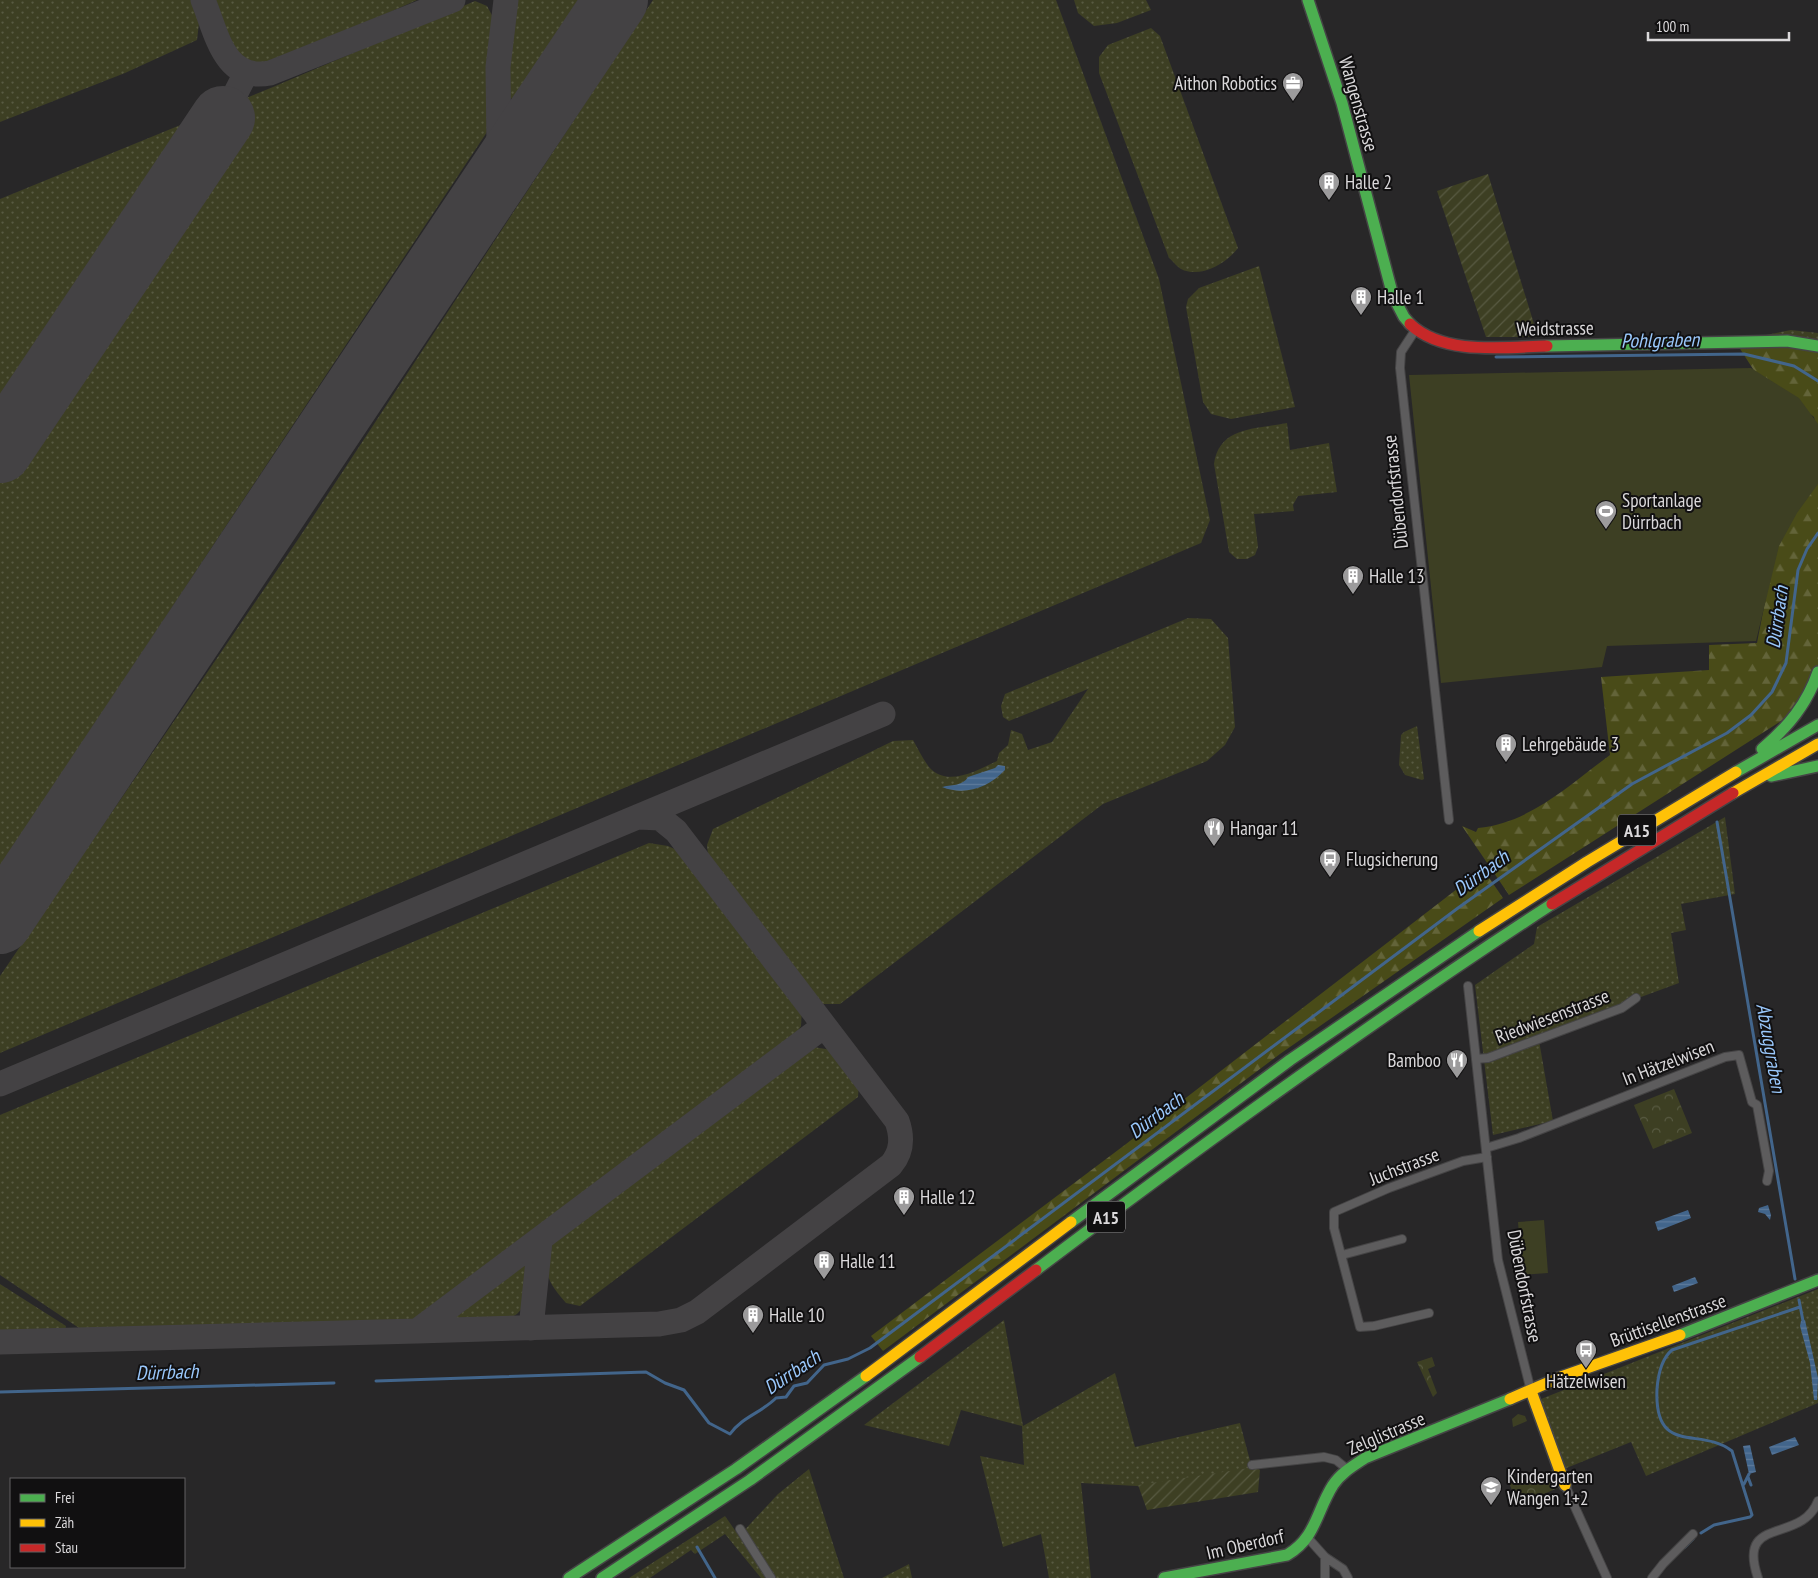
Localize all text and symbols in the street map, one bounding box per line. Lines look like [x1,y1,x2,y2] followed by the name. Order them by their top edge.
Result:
[1648,10,1789,42] scale bar
[1656,17,1689,36] text: 100 m
[1334,54,1384,154] street label: Wangenstrasse
[1174,71,1277,95] place label: Aithon Robotics
[1281,71,1305,102] office icon: Aithon Robotics
[1317,170,1341,201] building icon: Halle 2
[1345,170,1392,194] place label: Halle 2
[1349,285,1373,316] building icon: Halle 1
[1377,285,1424,309] place label: Halle 1
[1516,315,1594,341] street label: Weidstrasse
[1621,326,1701,354] water label: Pohlgraben
[1377,434,1413,550] street label: Dübendorfstrasse
[1622,488,1702,534] place label: Sportanlage Dürrbach
[1594,499,1618,530] sports icon: Sportanlage Dürrbach
[1341,564,1365,595] building icon: Halle 13
[1369,564,1425,588] place label: Halle 13
[1760,583,1794,650] water label: Dürrbach
[1494,732,1518,763] building icon: Lehrgebäude 3
[1522,732,1619,756] place label: Lehrgebäude 3
[1618,814,1656,846] road number: A15
[1202,816,1226,847] restaurant icon: Hangar 11
[1230,816,1298,840] place label: Hangar 11
[1448,843,1515,902] water label: Dürrbach
[1318,847,1342,878] bus stop icon: Flugsicherung
[1346,847,1438,871] place label: Flugsicherung
[1492,983,1613,1049] street label: Riedwiesenstrasse
[1750,1001,1792,1096] water label: Abzuggraben
[1619,1033,1717,1091] street label: In Hätzelwisen
[1387,1048,1441,1072] place label: Bamboo
[1445,1048,1469,1079] restaurant icon: Bamboo
[1123,1085,1190,1144] water label: Dürrbach
[1365,1142,1443,1191] street label: Juchstrasse
[892,1185,916,1216] building icon: Halle 12
[920,1185,976,1209] place label: Halle 12
[1087,1202,1125,1232] road number: A15
[1502,1228,1548,1345] street label: Dübendorfstrasse
[812,1249,836,1280] building icon: Halle 11
[840,1249,896,1273] place label: Halle 11
[1607,1288,1729,1352] street label: Brüttisellenstrasse
[741,1303,765,1334] building icon: Halle 10
[769,1303,825,1327] place label: Halle 10
[1574,1338,1598,1369] bus stop icon: Hätzelwisen
[759,1343,826,1400] water label: Dürrbach
[135,1358,200,1386] water label: Dürrbach
[1546,1369,1626,1393] place label: Hätzelwisen
[1344,1406,1428,1460] street label: Zelglistrasse
[1507,1464,1593,1510] place label: Kindergarten Wangen 1+2
[1479,1475,1503,1506] school or university icon: Kindergarten Wangen 1+2
[10,1478,185,1568] legend
[55,1488,75,1507] text: Frei
[55,1513,74,1532] text: Zäh
[1204,1523,1287,1565] street label: Im Oberdorf
[55,1538,78,1557] text: Stau

